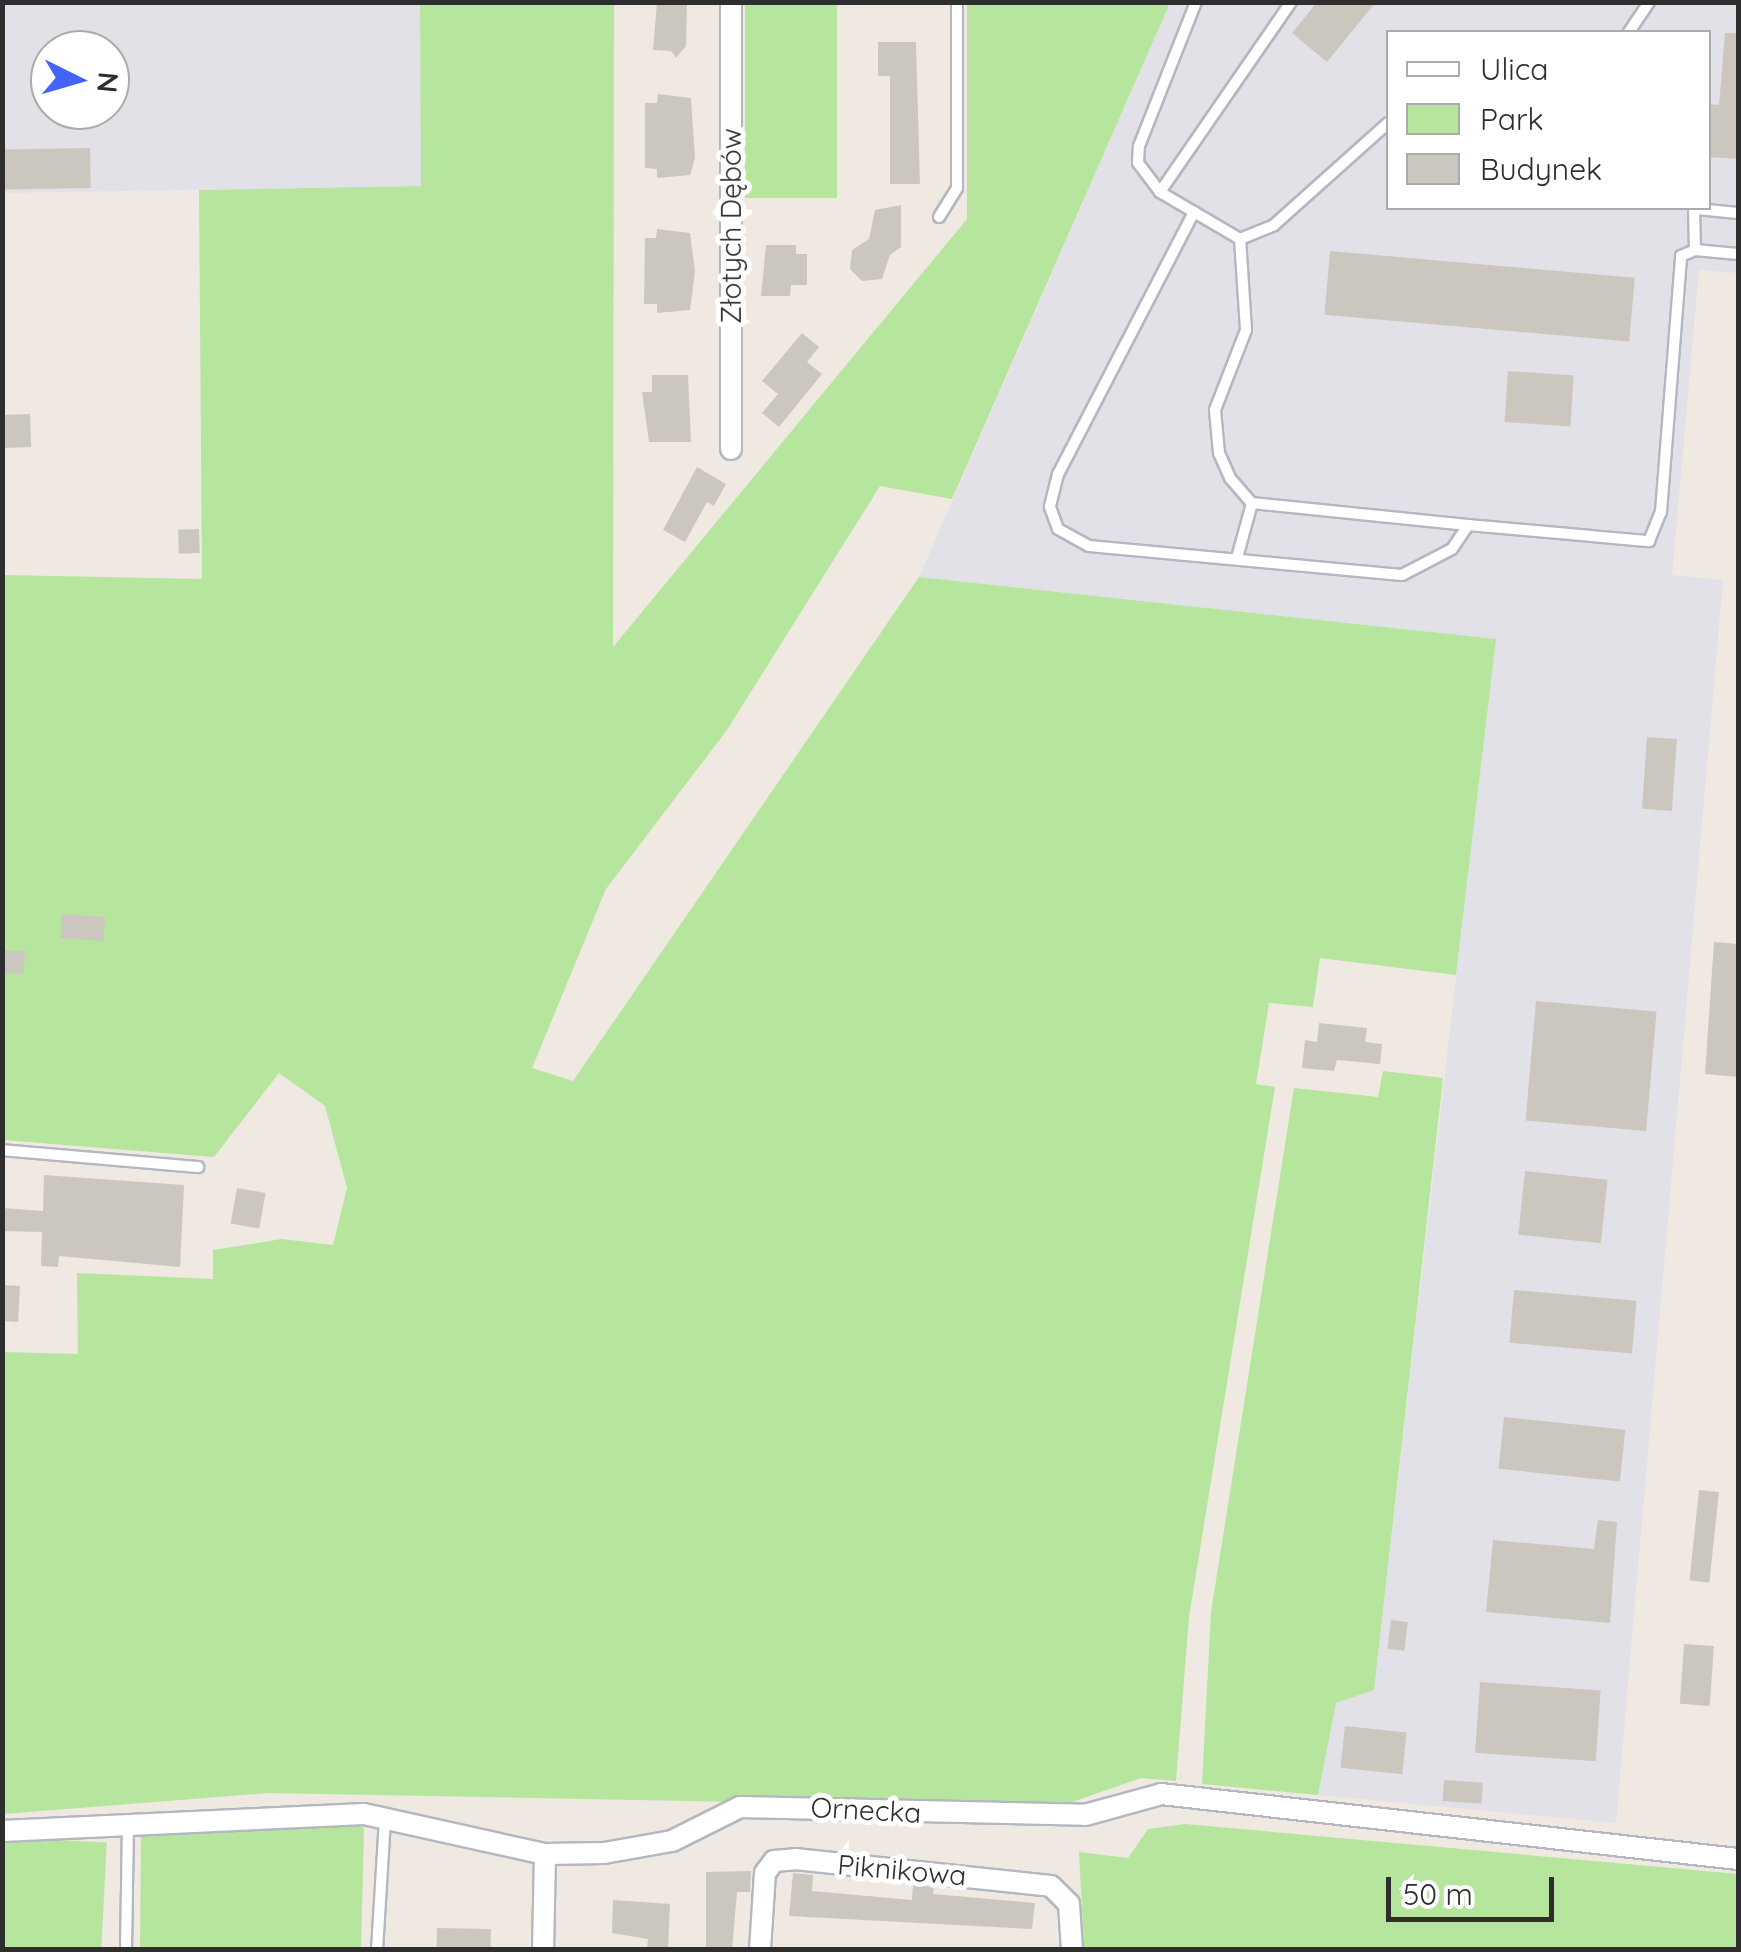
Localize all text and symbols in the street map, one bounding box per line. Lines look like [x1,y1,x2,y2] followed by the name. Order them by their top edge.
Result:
[30,30,130,130] north arrow
[1386,30,1711,210] legend
[1480,50,1548,88] text: Ulica
[90,71,127,94] text: N
[1480,100,1544,138] text: Park
[714,128,748,324] street label: Złotych Dębów
[1480,150,1602,188] text: Budynek
[810,1790,922,1830] street label: Ornecka
[836,1848,968,1892] street label: Piknikowa
[1391,1857,1558,1919] scale bar
[1403,1875,1473,1913] text: 50 m

